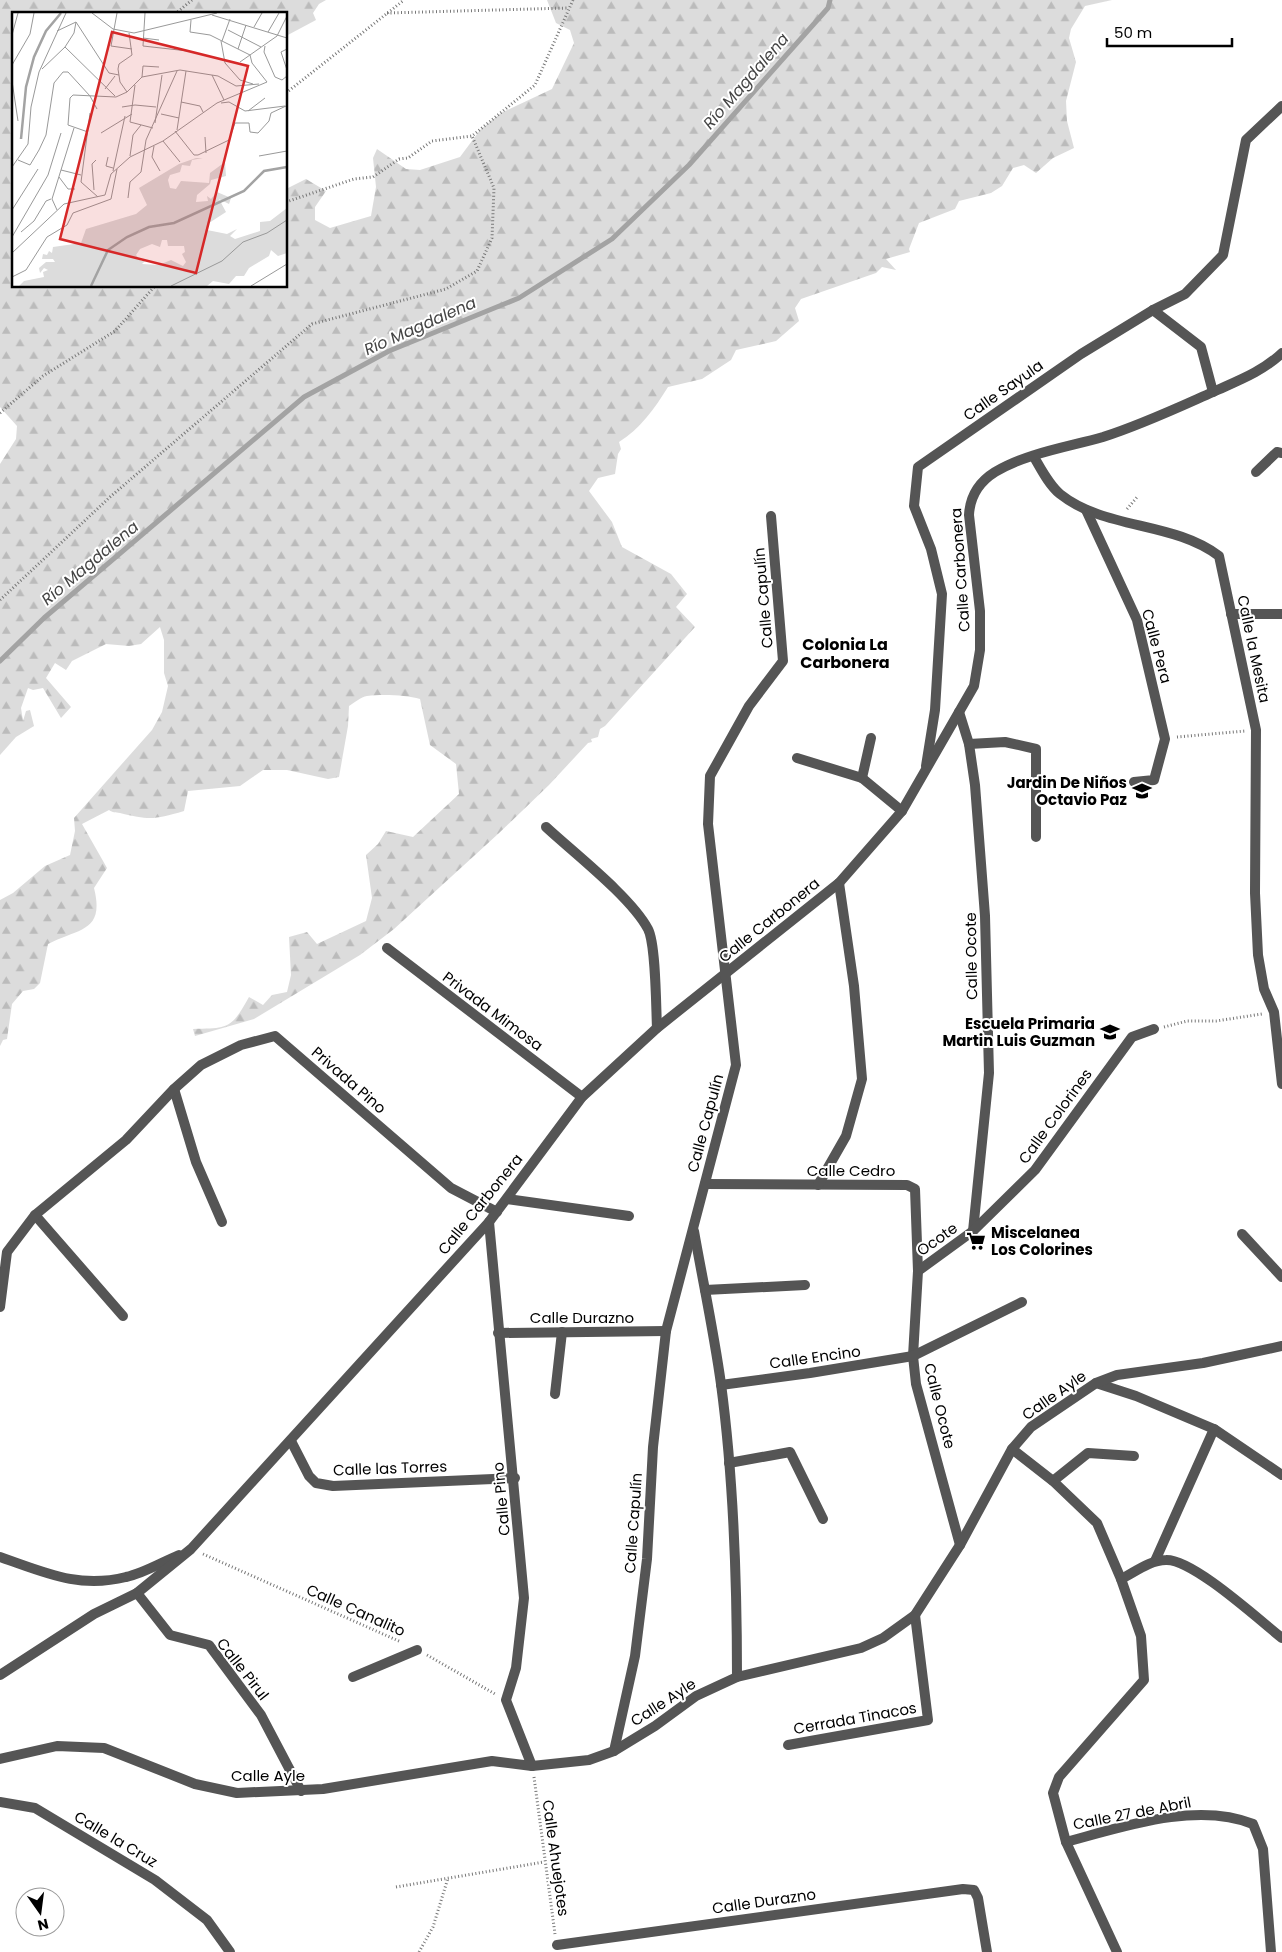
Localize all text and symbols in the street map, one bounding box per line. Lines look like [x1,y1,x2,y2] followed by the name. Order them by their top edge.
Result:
[12,12,288,288] inset map
[1107,15,1232,47] scale bar
[1114,22,1152,43] text: 50 m
[698,28,794,134] water label: Río Magdalena
[360,291,480,361] water label: Río Magdalena
[959,355,1047,425] street label: Calle Sayula
[945,507,975,633] street label: Calle Carbonera
[36,515,144,611] water label: Río Magdalena
[748,547,778,649] street label: Calle Capulín
[1232,593,1276,705] street label: Calle la Mesita
[1137,607,1177,685] street label: Calle Pera
[800,633,890,674] district label: Colonia La Carbonera
[1007,772,1127,810] place label: Jardin De Niños Octavio Paz
[1131,780,1153,802] school or university icon: Jardin De Niños Octavio Paz
[714,873,824,967] street label: Calle Carbonera
[960,912,982,1000] street label: Calle Ocote
[439,966,547,1056] street label: Privada Mimosa
[942,1013,1095,1051] place label: Escuela Primaria Martin Luis Guzman
[1099,1021,1121,1043] school or university icon: Escuela Primaria Martin Luis Guzman
[307,1042,391,1118] street label: Privada Pino
[1013,1064,1097,1168] street label: Calle Colorines
[682,1072,728,1174] street label: Calle Capulín
[433,1149,527,1259] street label: Calle Carbonera
[807,1160,895,1181] street label: Calle Cedro
[912,1217,962,1261] street label: Ocote
[991,1222,1093,1260] place label: Miscelanea Los Colorines
[965,1230,987,1252] supermarket icon: Miscelanea Los Colorines
[530,1307,634,1328] street label: Calle Durazno
[768,1340,862,1374] street label: Calle Encino
[919,1361,961,1451] street label: Calle Ocote
[1018,1365,1090,1425] street label: Calle Ayle
[333,1456,448,1480] street label: Calle las Torres
[487,1461,515,1537] street label: Calle Pino
[619,1472,647,1574] street label: Calle Capulín
[303,1579,409,1641] street label: Calle Canalito
[212,1634,274,1704] street label: Calle Pirul
[626,1673,700,1731] street label: Calle Ayle
[792,1697,918,1739] street label: Cerrada Tinacos
[231,1765,305,1786] street label: Calle Ayle
[1071,1791,1193,1835] street label: Calle 27 de Abril
[537,1799,575,1918] street label: Calle Ahuejotes
[70,1806,162,1872] street label: Calle la Cruz
[711,1883,817,1919] street label: Calle Durazno
[15,1887,65,1937] north arrow
[36,1914,51,1936] text: N

